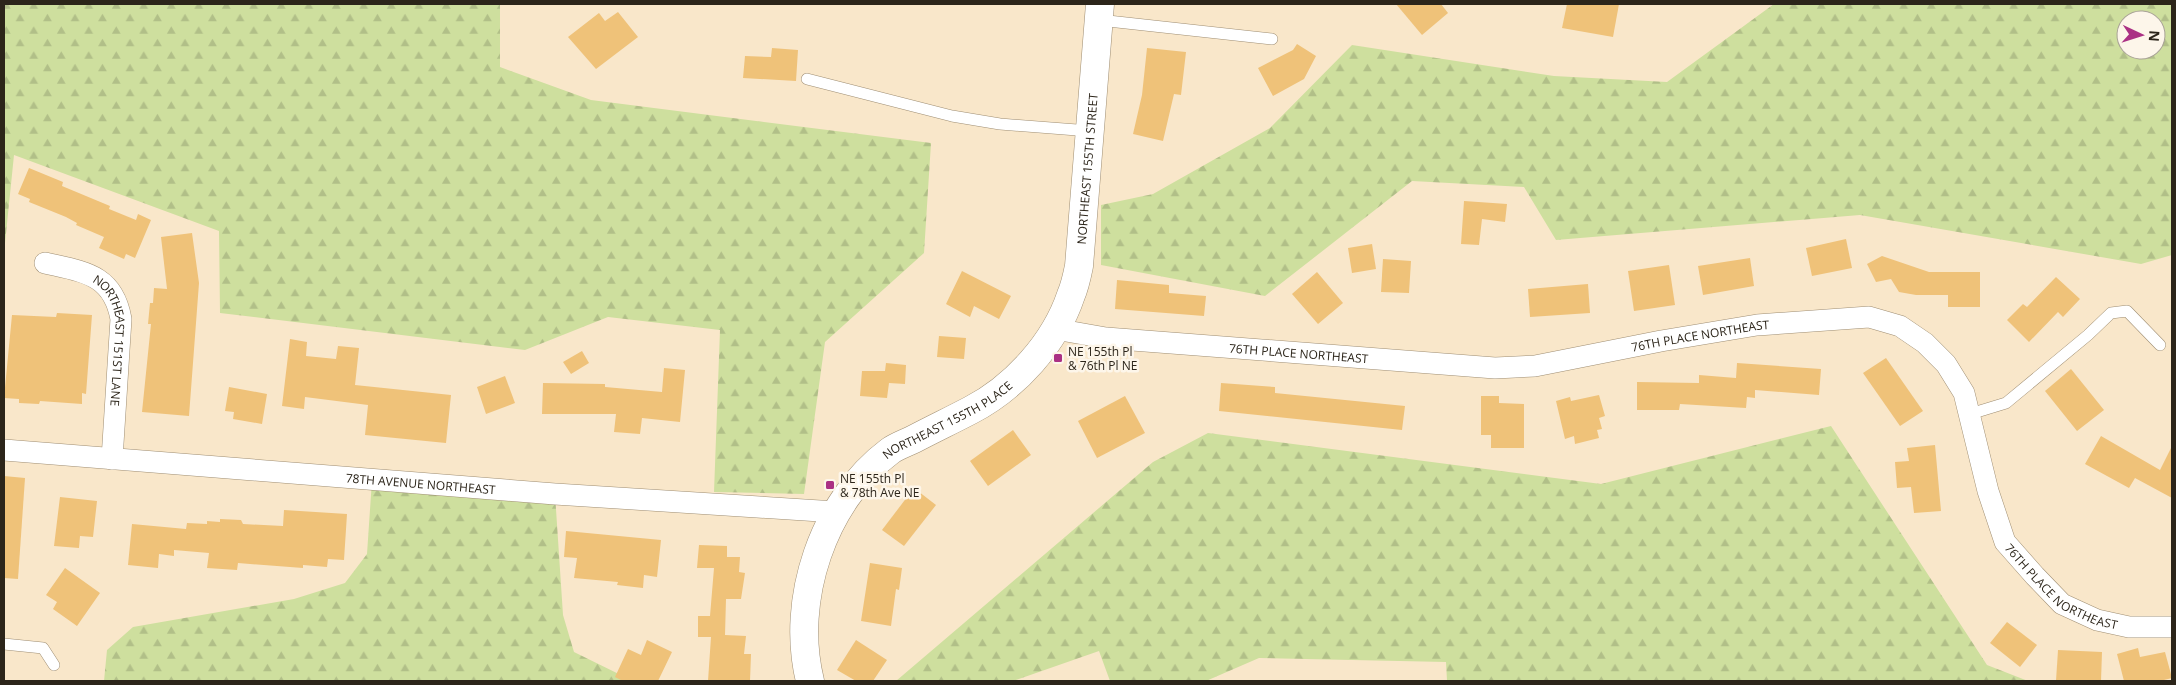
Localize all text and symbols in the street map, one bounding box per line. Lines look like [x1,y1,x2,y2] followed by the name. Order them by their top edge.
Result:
[2116,10,2166,60] north arrow
[2145,30,2164,42] text: N
[1072,92,1101,245] street label: NORTHEAST 155TH STREET
[90,270,130,407] street label: NORTHEAST 151ST LANE
[1630,316,1770,355] street label: 76TH PLACE NORTHEAST
[1228,339,1369,367] street label: 76TH PLACE NORTHEAST
[1068,343,1137,374] place label: NE 155th Pl & 76th Pl NE
[1052,352,1064,364] marker: NE 155th Pl & 76th Pl NE
[879,377,1016,463] street label: NORTHEAST 155TH PLACE
[345,469,497,498] street label: 78TH AVENUE NORTHEAST
[840,470,919,501] place label: NE 155th Pl & 78th Ave NE
[824,479,836,491] marker: NE 155th Pl & 78th Ave NE
[2001,540,2120,633] street label: 76TH PLACE NORTHEAST

